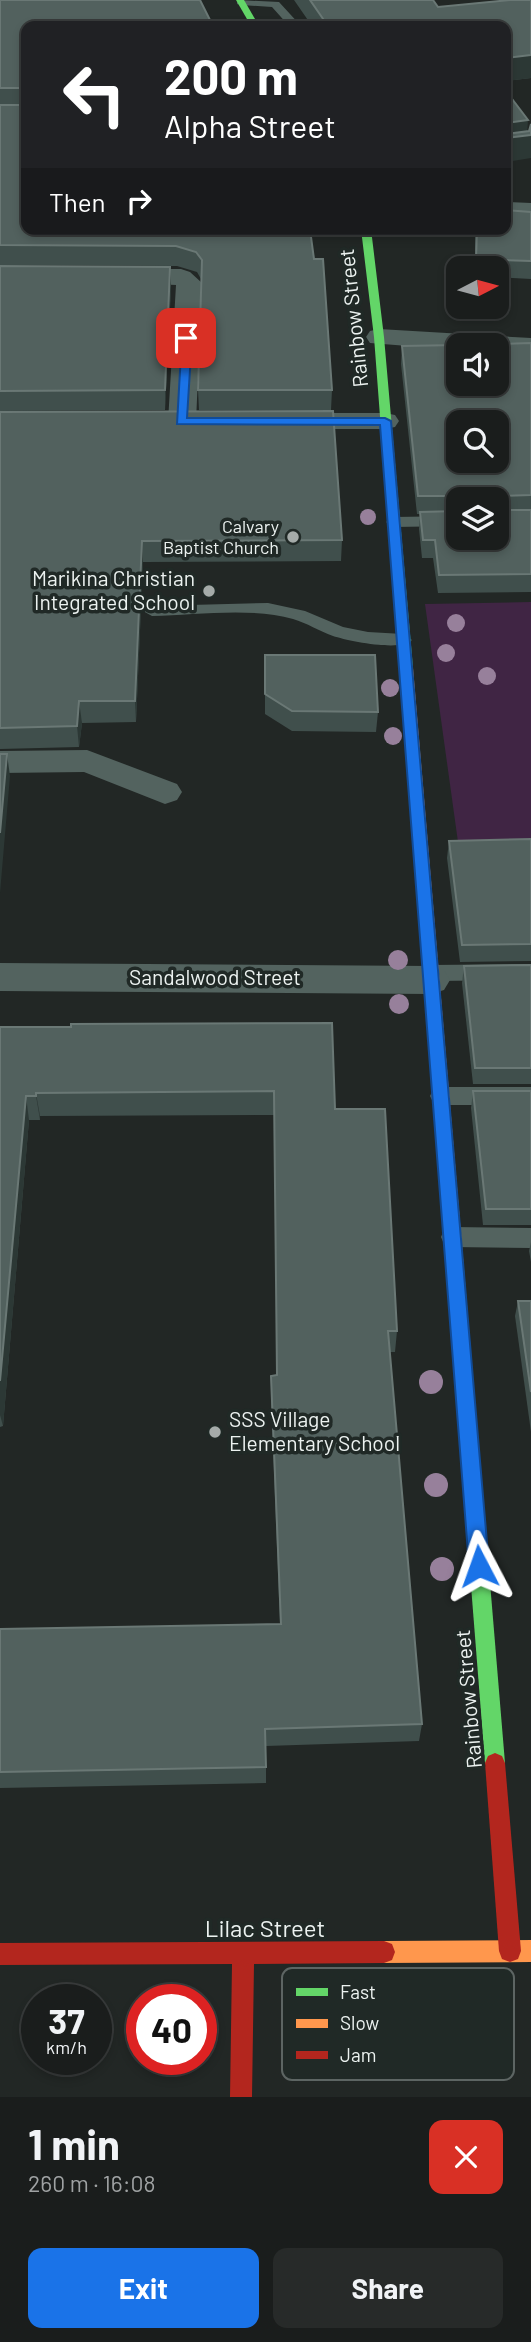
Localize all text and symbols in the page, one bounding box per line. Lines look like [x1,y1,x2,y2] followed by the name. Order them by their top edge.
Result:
[164,46,298,105] text: 200 m
[49,49,140,140] icon: left
[164,106,336,144] text: Alpha Street
[120,182,158,220] icon: right
[49,186,106,217] text: Then
[333,248,372,389] street label: Rainbow Street
[446,256,509,318] north arrow
[446,256,509,550] map controls
[156,308,216,368] pin
[167,319,205,357] icon: arrive
[446,333,509,396] button: sound
[446,410,509,473] button: search
[446,487,509,550] button: layers
[163,515,279,558] place label: Calvary Baptist Church
[285,529,301,545] marker: Calvary Baptist Church
[32,565,195,614] place label: Marikina Christian Integrated School
[201,583,217,599] marker: Marikina Christian Integrated School
[129,964,301,989] street label: Sandalwood Street
[229,1406,400,1455] place label: SSS Village Elementary School
[207,1424,223,1440] marker: SSS Village Elementary School
[442,1529,516,1603] position arrow
[449,1629,486,1770] street label: Rainbow Street
[205,1913,325,1942] street label: Lilac Street
[282,1968,514,2080] legend
[340,1980,376,2003] text: Fast
[126,1984,217,2075] speed limit sign: 40
[48,1999,85,2041] text: 37
[340,2011,379,2034] text: Slow
[46,2036,87,2058] text: km/h
[340,2043,376,2066] text: Jam
[28,2118,120,2168] text: 1 min
[429,2120,503,2194] button: close
[28,2169,156,2197] text: 260 m · 16:08
[28,2248,259,2328] button: Exit
[273,2248,503,2328] button: Share

